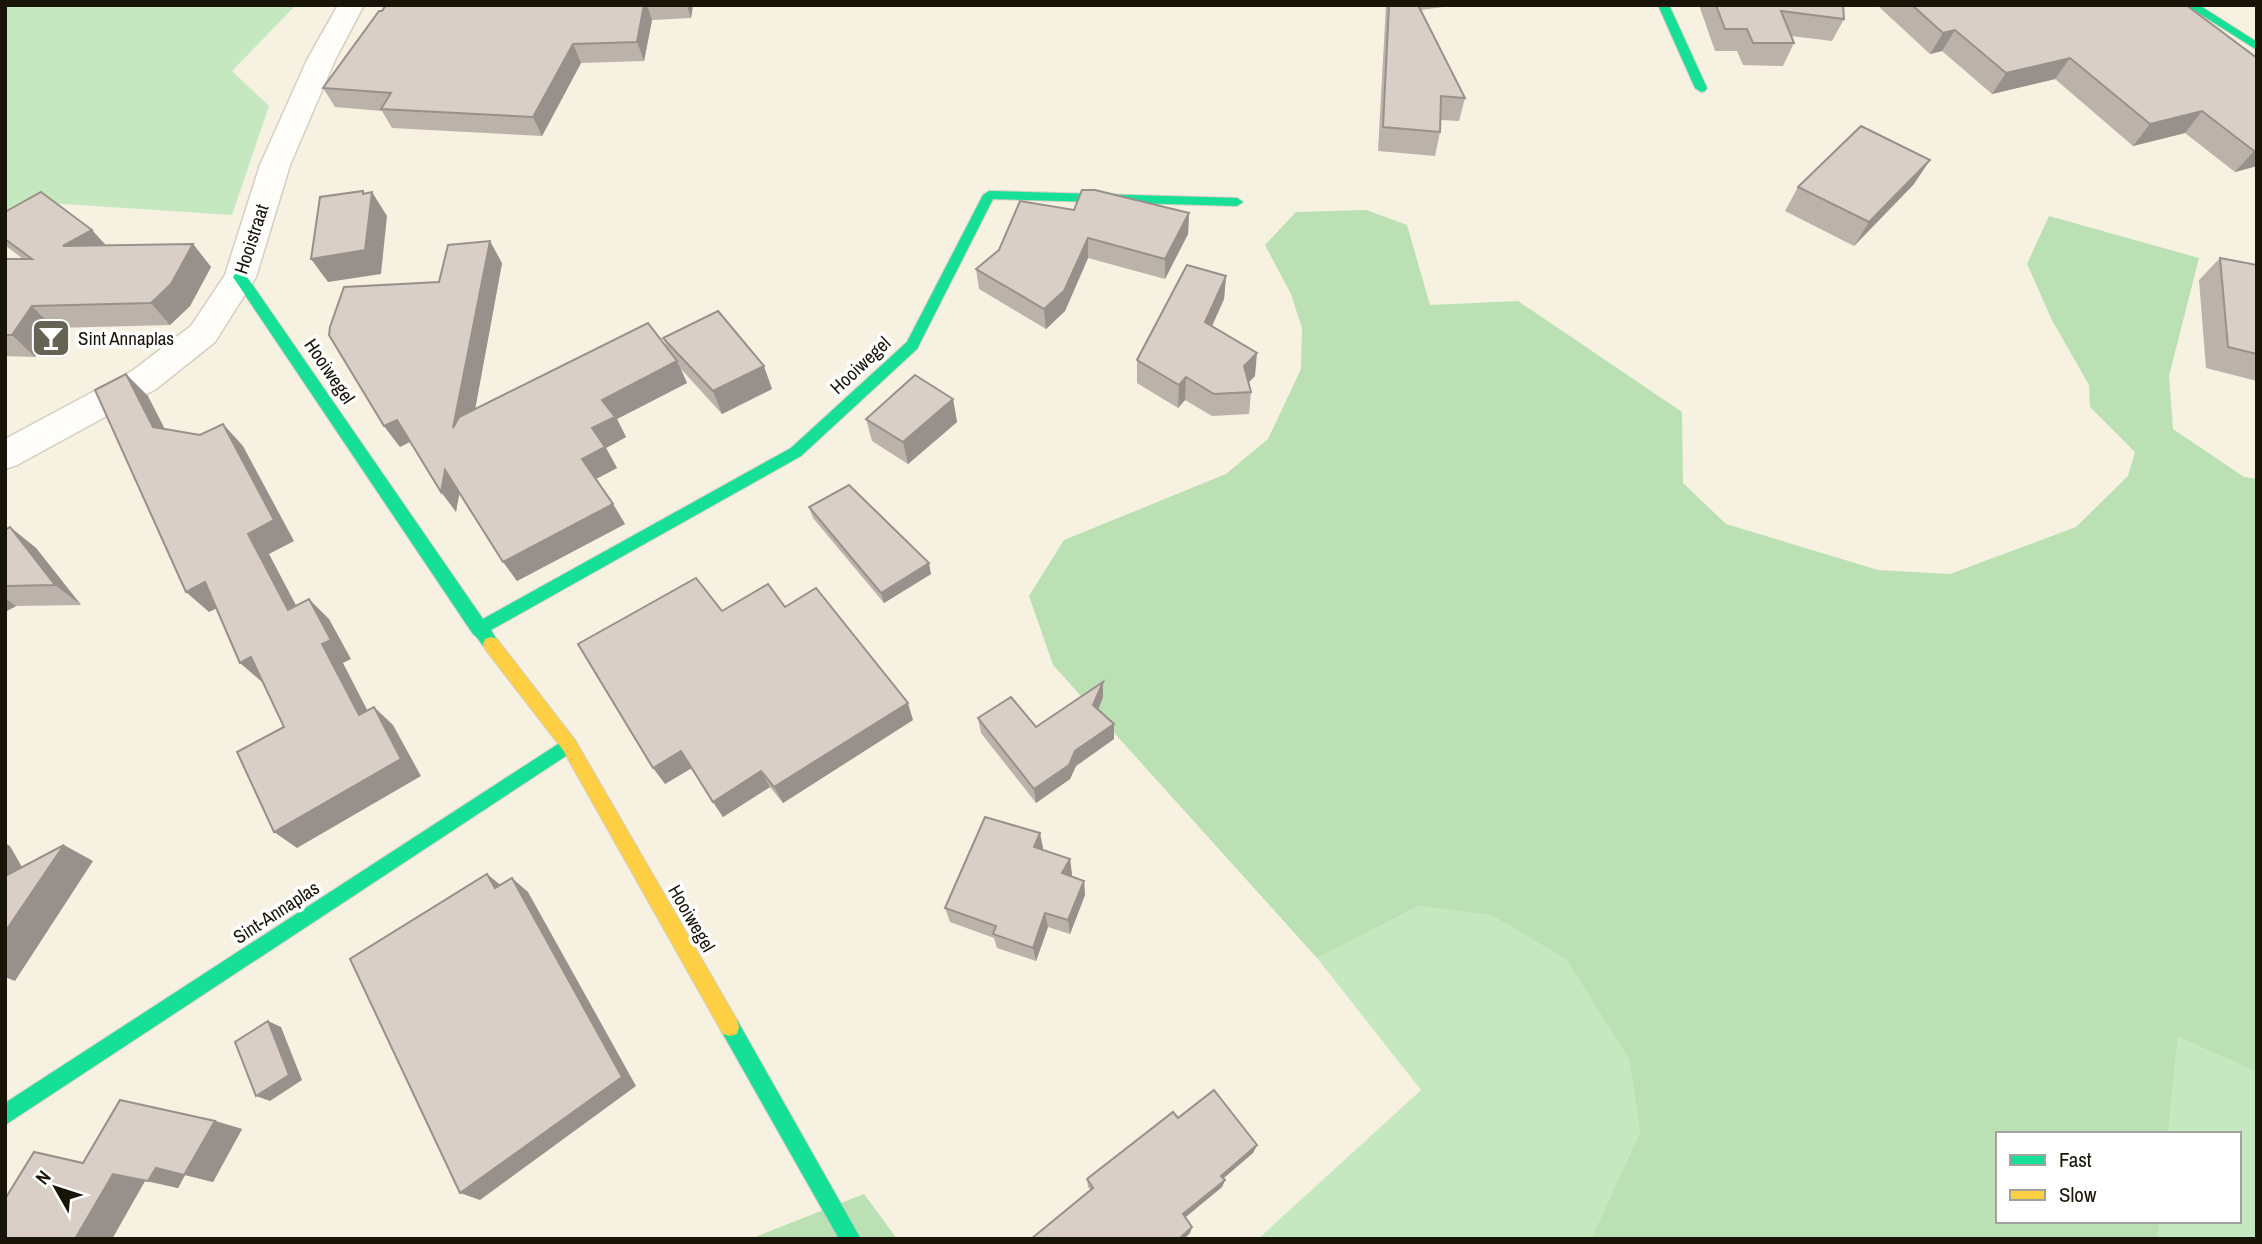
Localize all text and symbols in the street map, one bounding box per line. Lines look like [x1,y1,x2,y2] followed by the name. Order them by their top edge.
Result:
[228,200,275,277] street label: Hooistraat
[30,317,72,359] bar icon: Sint Annaplas
[78,325,174,351] place label: Sint Annaplas
[824,330,896,400] street label: Hooiwegel
[299,333,361,409] street label: Hooiwegel
[228,874,324,950] street label: Sint-Annaplas
[662,880,722,956] street label: Hooiwegel
[1996,1132,2241,1223] legend
[2059,1145,2092,1174] text: Fast
[21,1153,91,1223] north arrow
[29,1165,56,1190] text: N
[2059,1180,2097,1209] text: Slow

